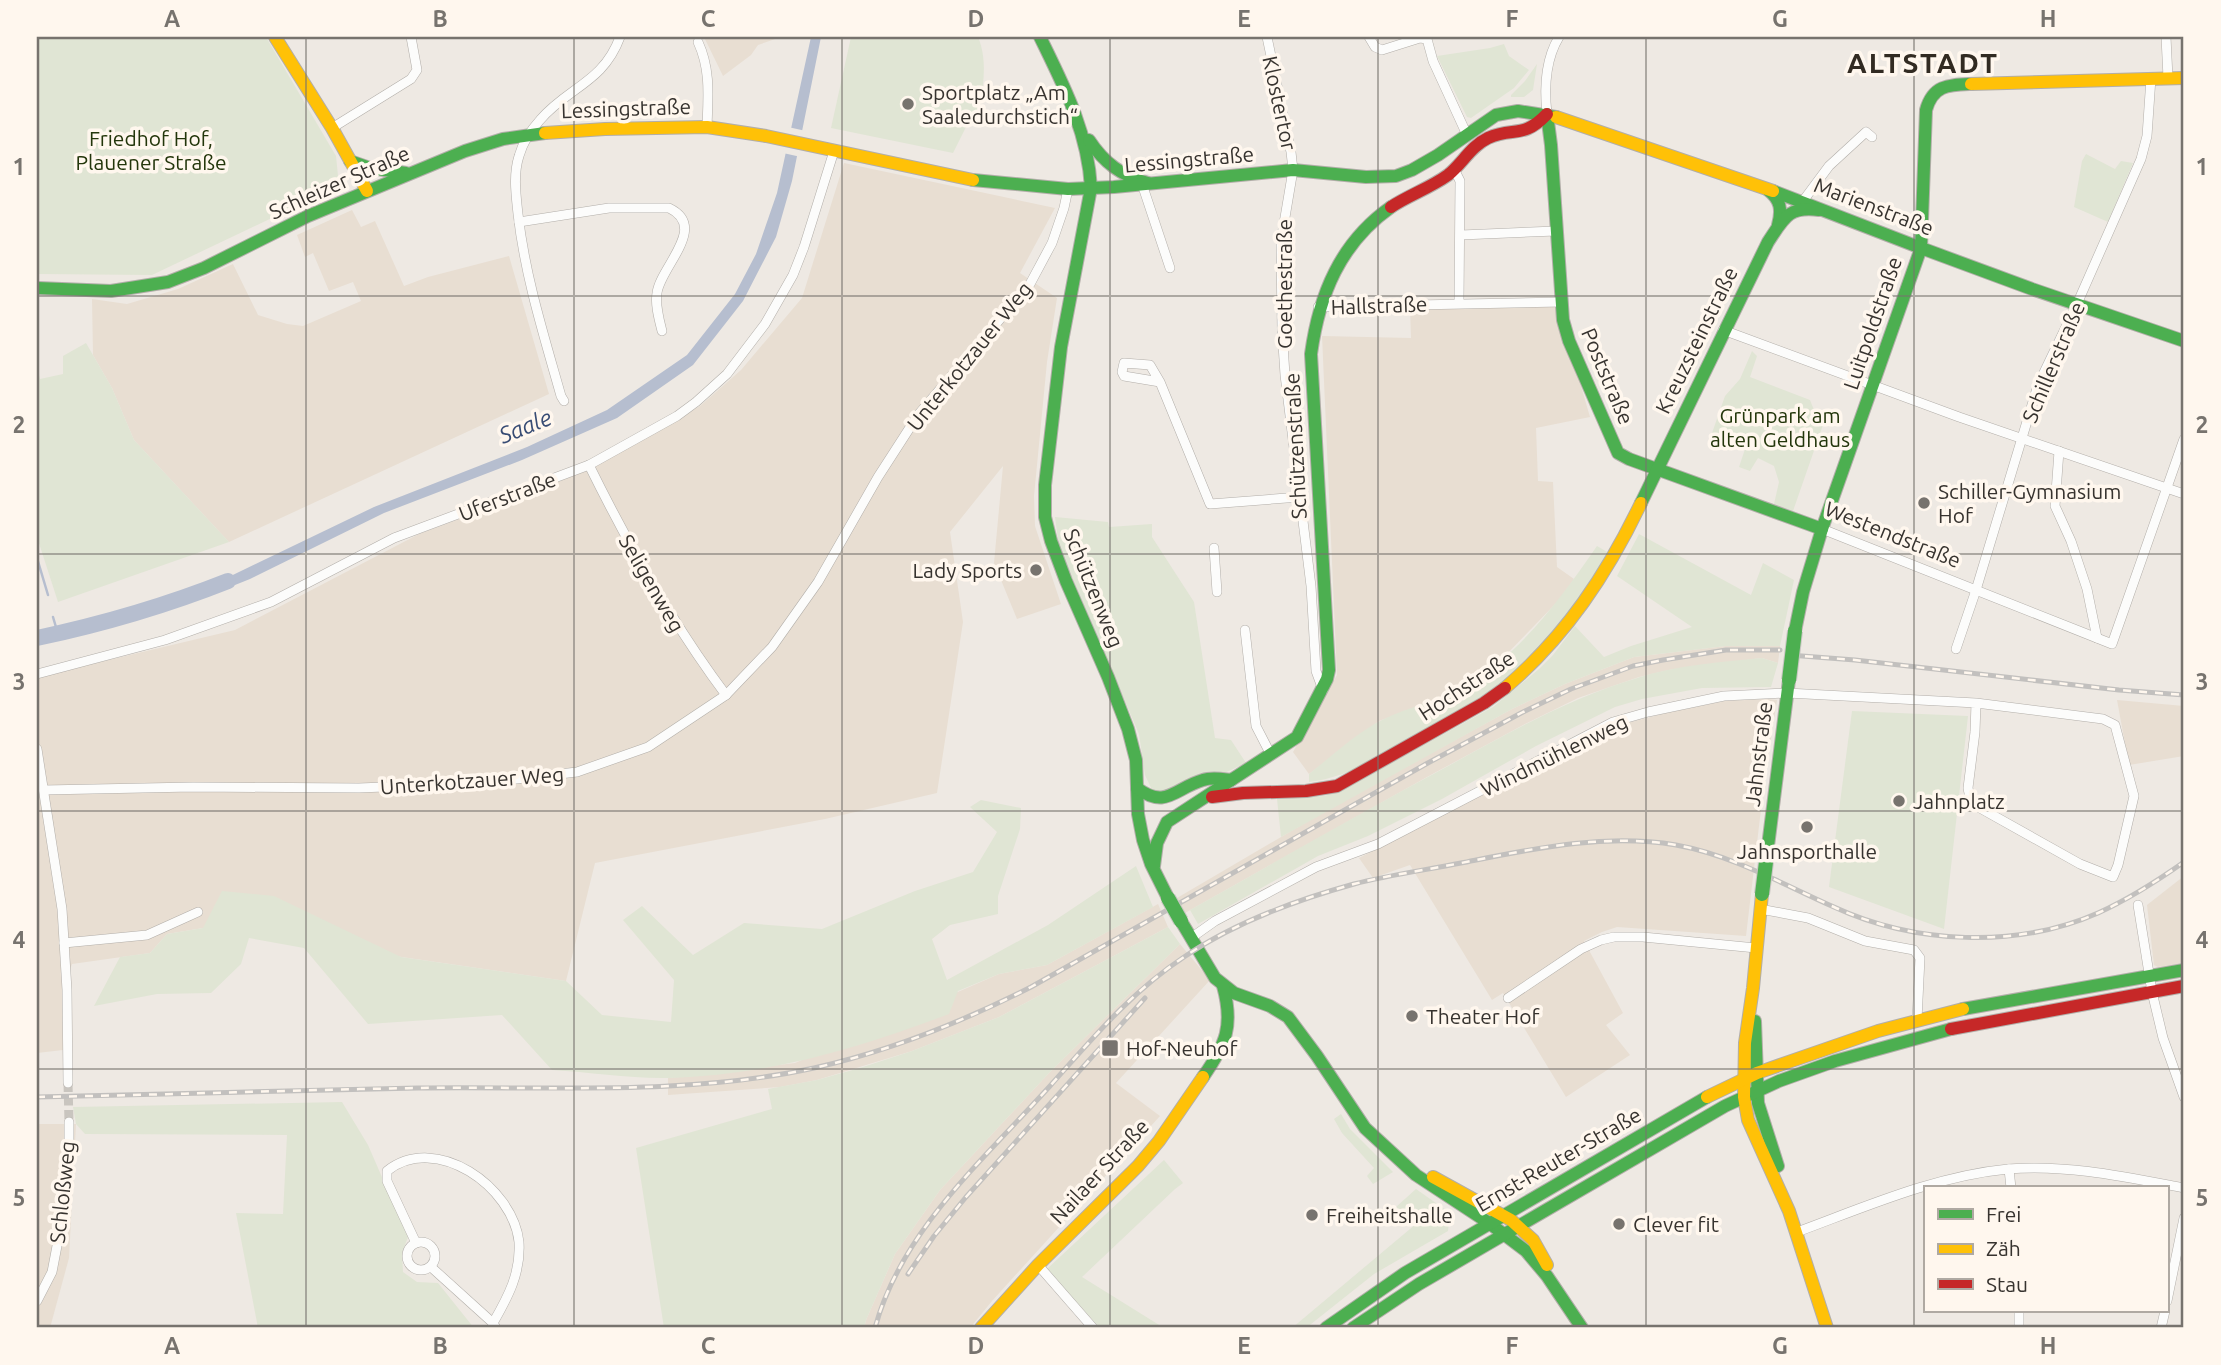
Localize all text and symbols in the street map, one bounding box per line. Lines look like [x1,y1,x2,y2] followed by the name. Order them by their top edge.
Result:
[164,6,180,31] text: A
[432,6,448,31] text: B
[701,6,716,31] text: C
[968,6,984,31] text: D
[1237,6,1251,31] text: E
[1506,6,1519,31] text: F
[1772,6,1788,31] text: G
[2040,6,2056,31] text: H
[1847,47,1999,78] district label: ALTSTADT
[1258,54,1302,152] street label: Klostertor
[922,80,1078,128] place label: Sportplatz „Am Saaledurchstich“
[561,94,691,122] street label: Lessingstraße
[900,96,916,112] marker: Sportplatz „Am Saaledurchstich“
[75,126,227,174] park label: Friedhof Hof, Plauener Straße
[265,140,413,224] street label: Schleizer Straße
[1123,141,1255,177] street label: Lessingstraße
[13,154,25,179] text: 1
[2196,154,2208,179] text: 1
[1811,172,1937,240] street label: Marienstraße
[1272,219,1296,349] street label: Goethestraße
[1838,253,1906,393] street label: Luitpoldstraße
[1650,263,1742,417] street label: Kreuzsteinstraße
[902,277,1036,435] street label: Unterkotzauer Weg
[1330,291,1428,319] street label: Hallstraße
[2017,298,2089,426] street label: Schillerstraße
[1577,324,1639,428] street label: Poststraße
[1279,372,1311,520] street label: Schützenstraße
[1710,403,1850,451] park label: Grünpark am alten Geldhaus
[494,404,555,448] water label: Saale
[13,412,25,437] text: 2
[2196,412,2208,437] text: 2
[455,466,559,526] street label: Uferstraße
[1938,479,2121,527] place label: Schiller-Gymnasium Hof
[1916,495,1932,511] marker: Schiller-Gymnasium Hof
[1822,496,1964,572] street label: Westendstraße
[1059,525,1129,651] street label: Schützenweg
[614,530,690,636] street label: Seligenweg
[912,558,1022,582] place label: Lady Sports
[1028,562,1044,578] marker: Lady Sports
[1414,645,1518,725] street label: Hochstraße
[13,669,25,694] text: 3
[2196,669,2208,694] text: 3
[1740,700,1776,808] street label: Jahnstraße
[1477,709,1631,801] street label: Windmühlenweg
[379,762,565,798] street label: Unterkotzauer Weg
[1913,789,2005,813] place label: Jahnplatz
[1891,793,1907,809] marker: Jahnplatz
[1799,819,1815,835] marker: Jahnsporthalle
[1737,839,1877,863] place label: Jahnsporthalle
[13,927,26,952] text: 4
[2196,927,2209,952] text: 4
[1426,1004,1541,1028] place label: Theater Hof
[1404,1008,1420,1024] marker: Theater Hof
[1126,1036,1238,1060] place label: Hof-Neuhof
[1100,1038,1120,1058] marker: Hof-Neuhof
[1471,1102,1645,1216] street label: Ernst-Reuter-Straße
[1045,1114,1153,1228] street label: Nailaer Straße
[45,1140,79,1244] street label: Schloßweg
[13,1185,25,1210] text: 5
[2196,1185,2208,1210] text: 5
[1924,1186,2168,1312] legend
[1986,1202,2021,1226] text: Frei
[1326,1203,1453,1227] place label: Freiheitshalle
[1304,1207,1320,1223] marker: Freiheitshalle
[1633,1212,1719,1236] place label: Clever fit
[1611,1216,1627,1232] marker: Clever fit
[1986,1236,2021,1260] text: Zäh
[1986,1272,2028,1296] text: Stau
[164,1333,180,1358] text: A
[432,1333,448,1358] text: B
[701,1333,716,1358] text: C
[968,1333,984,1358] text: D
[1237,1333,1251,1358] text: E
[1506,1333,1519,1358] text: F
[1772,1333,1788,1358] text: G
[2040,1333,2056,1358] text: H

